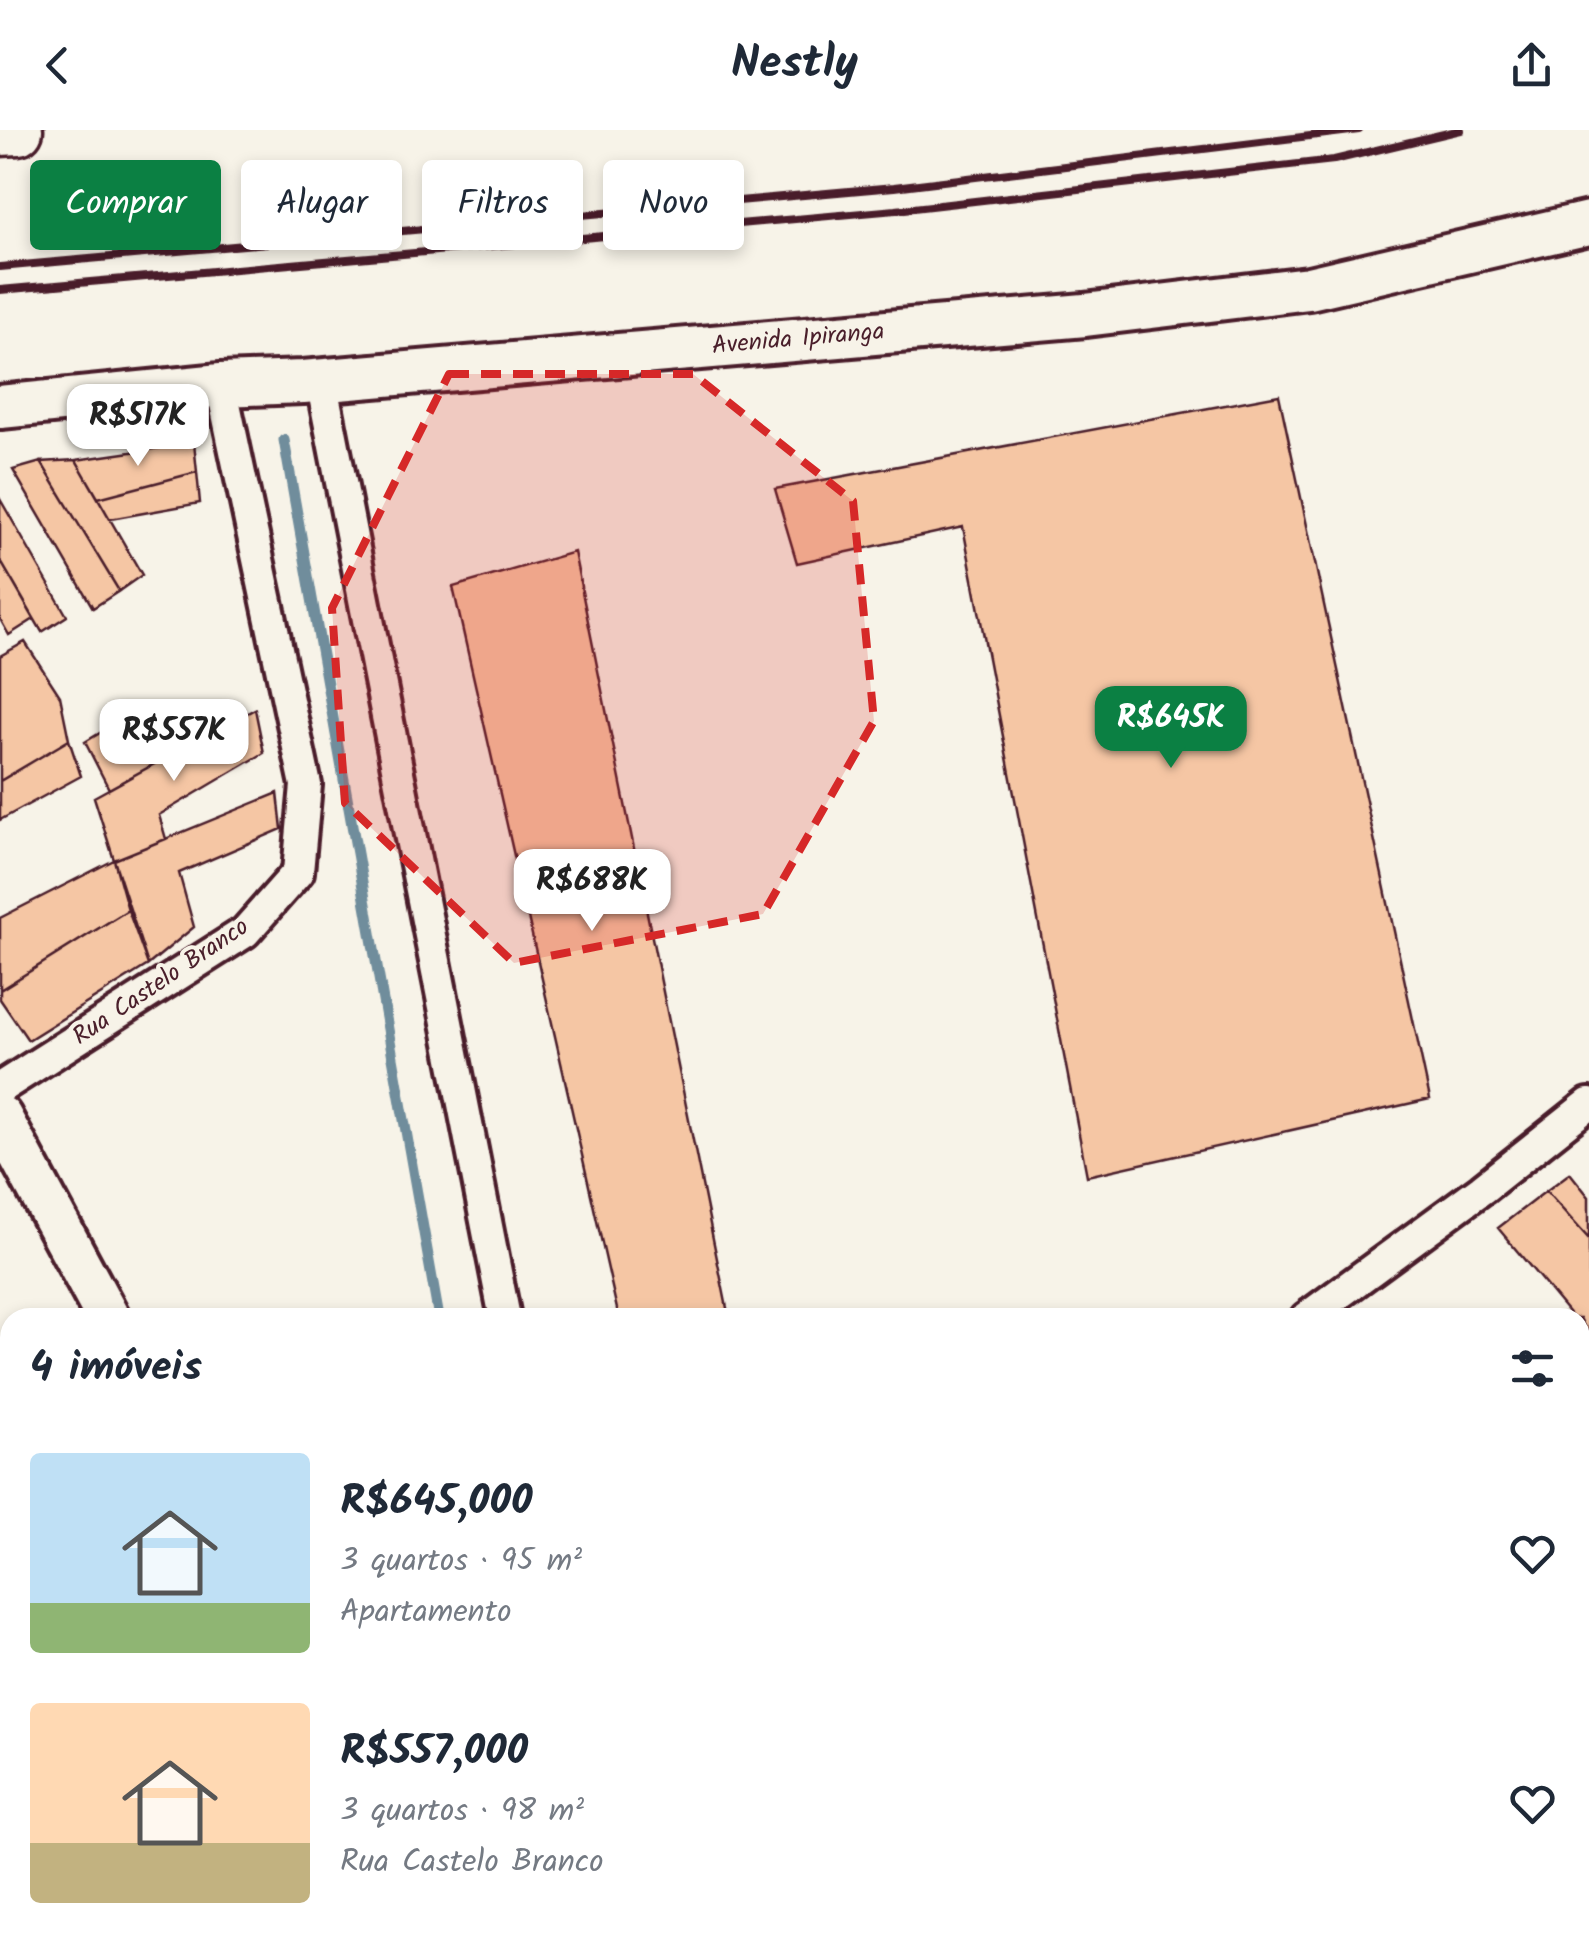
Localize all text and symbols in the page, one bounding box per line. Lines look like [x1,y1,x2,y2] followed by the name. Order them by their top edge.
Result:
[731,29,858,101] text: Nestly
[30,38,85,93] icon: back
[1504,38,1559,93] icon: share
[30,160,221,250] chip: Comprar
[241,160,402,250] chip: Alugar
[422,160,583,250] chip: Filtros
[603,160,744,250] chip: Novo
[710,312,886,366] street label: Avenida Ipiranga
[57,384,219,469] pin: R$517K
[89,391,187,442] text: R$517K
[1090,686,1252,771] pin: R$645K
[1117,693,1225,744] text: R$645K
[93,699,255,784] pin: R$557K
[122,706,226,757] text: R$557K
[511,849,673,934] pin: R$688K
[536,856,648,907] text: R$688K
[64,908,258,1056] street label: Rua Castelo Branco
[30,1335,202,1402] text: 4 imóveis
[1505,1341,1560,1396] icon: filters
[340,1469,533,1536] text: R$645,000
[110,1493,230,1613] icon: home
[1505,1526,1560,1581] icon: heart
[340,1536,582,1587] text: 3 quartos · 95 m²
[340,1587,512,1638] text: Apartamento
[340,1719,528,1786] text: R$557,000
[110,1743,230,1863] icon: home
[1505,1776,1560,1831] icon: heart
[340,1786,584,1837] text: 3 quartos · 98 m²
[340,1837,603,1888] text: Rua Castelo Branco

